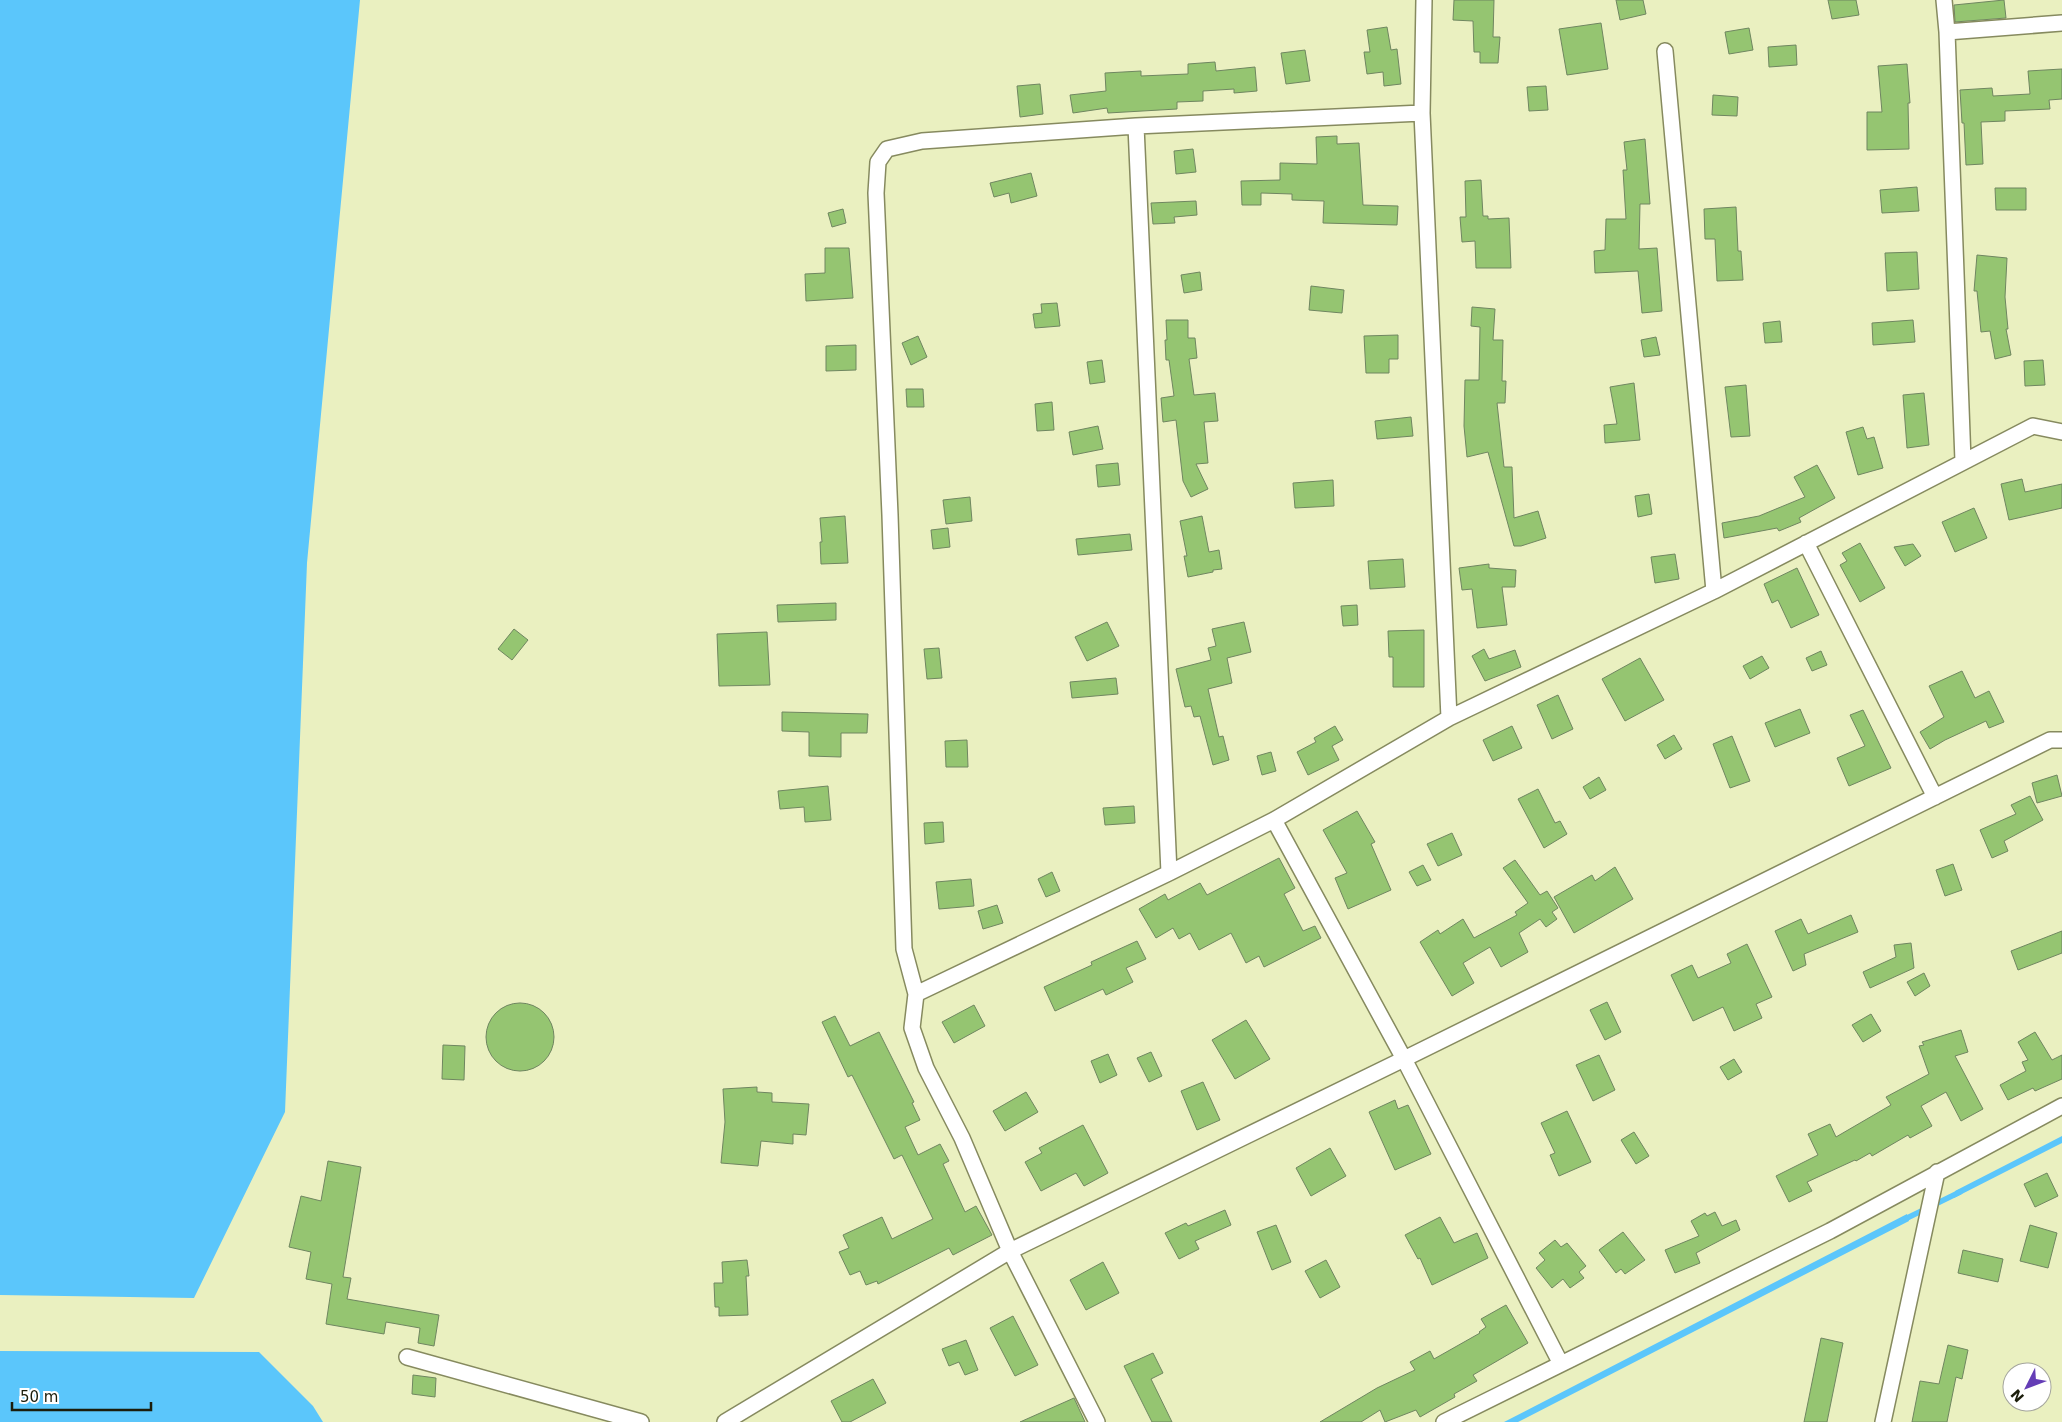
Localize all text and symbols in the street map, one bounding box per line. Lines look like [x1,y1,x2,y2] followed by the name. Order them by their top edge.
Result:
[2002,1362,2052,1412] north arrow
[12,1380,151,1412] scale bar
[2007,1386,2027,1405] text: N
[20,1388,58,1406] text: 50 m

